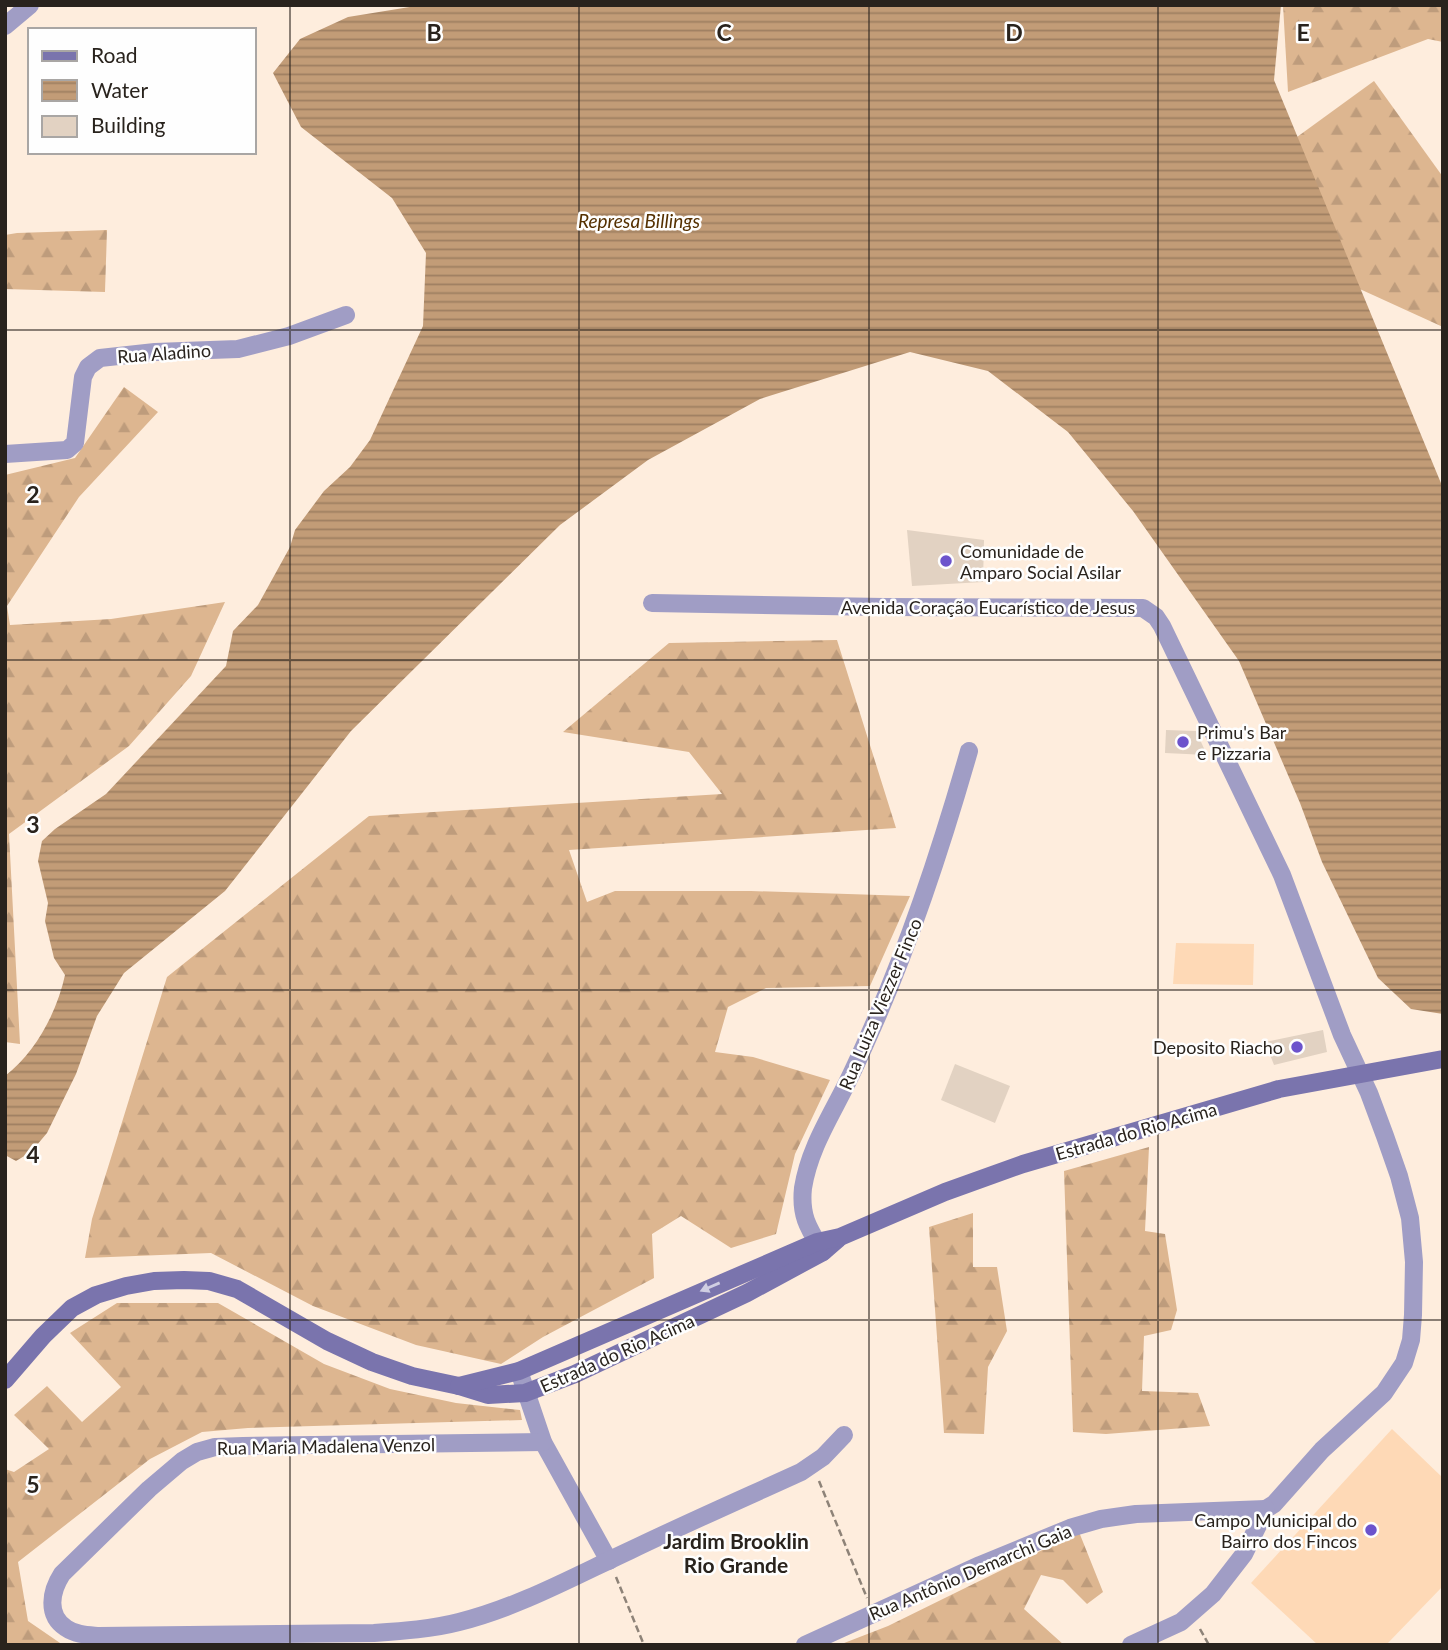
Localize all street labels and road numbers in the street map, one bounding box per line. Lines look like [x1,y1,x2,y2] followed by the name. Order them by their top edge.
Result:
[116,339,212,367] street label: Rua Aladino
[841,596,1135,618] street label: Avenida Coração Eucarístico de Jesus
[834,915,926,1093] street label: Rua Luiza Viezzer Finco
[1053,1097,1219,1165] street label: Estrada do Rio Acima
[536,1309,698,1397] street label: Estrada do Rio Acima
[217,1433,435,1459] street label: Rua Maria Madalena Venzol
[866,1519,1074,1625] street label: Rua Antônio Demarchi Gaia

